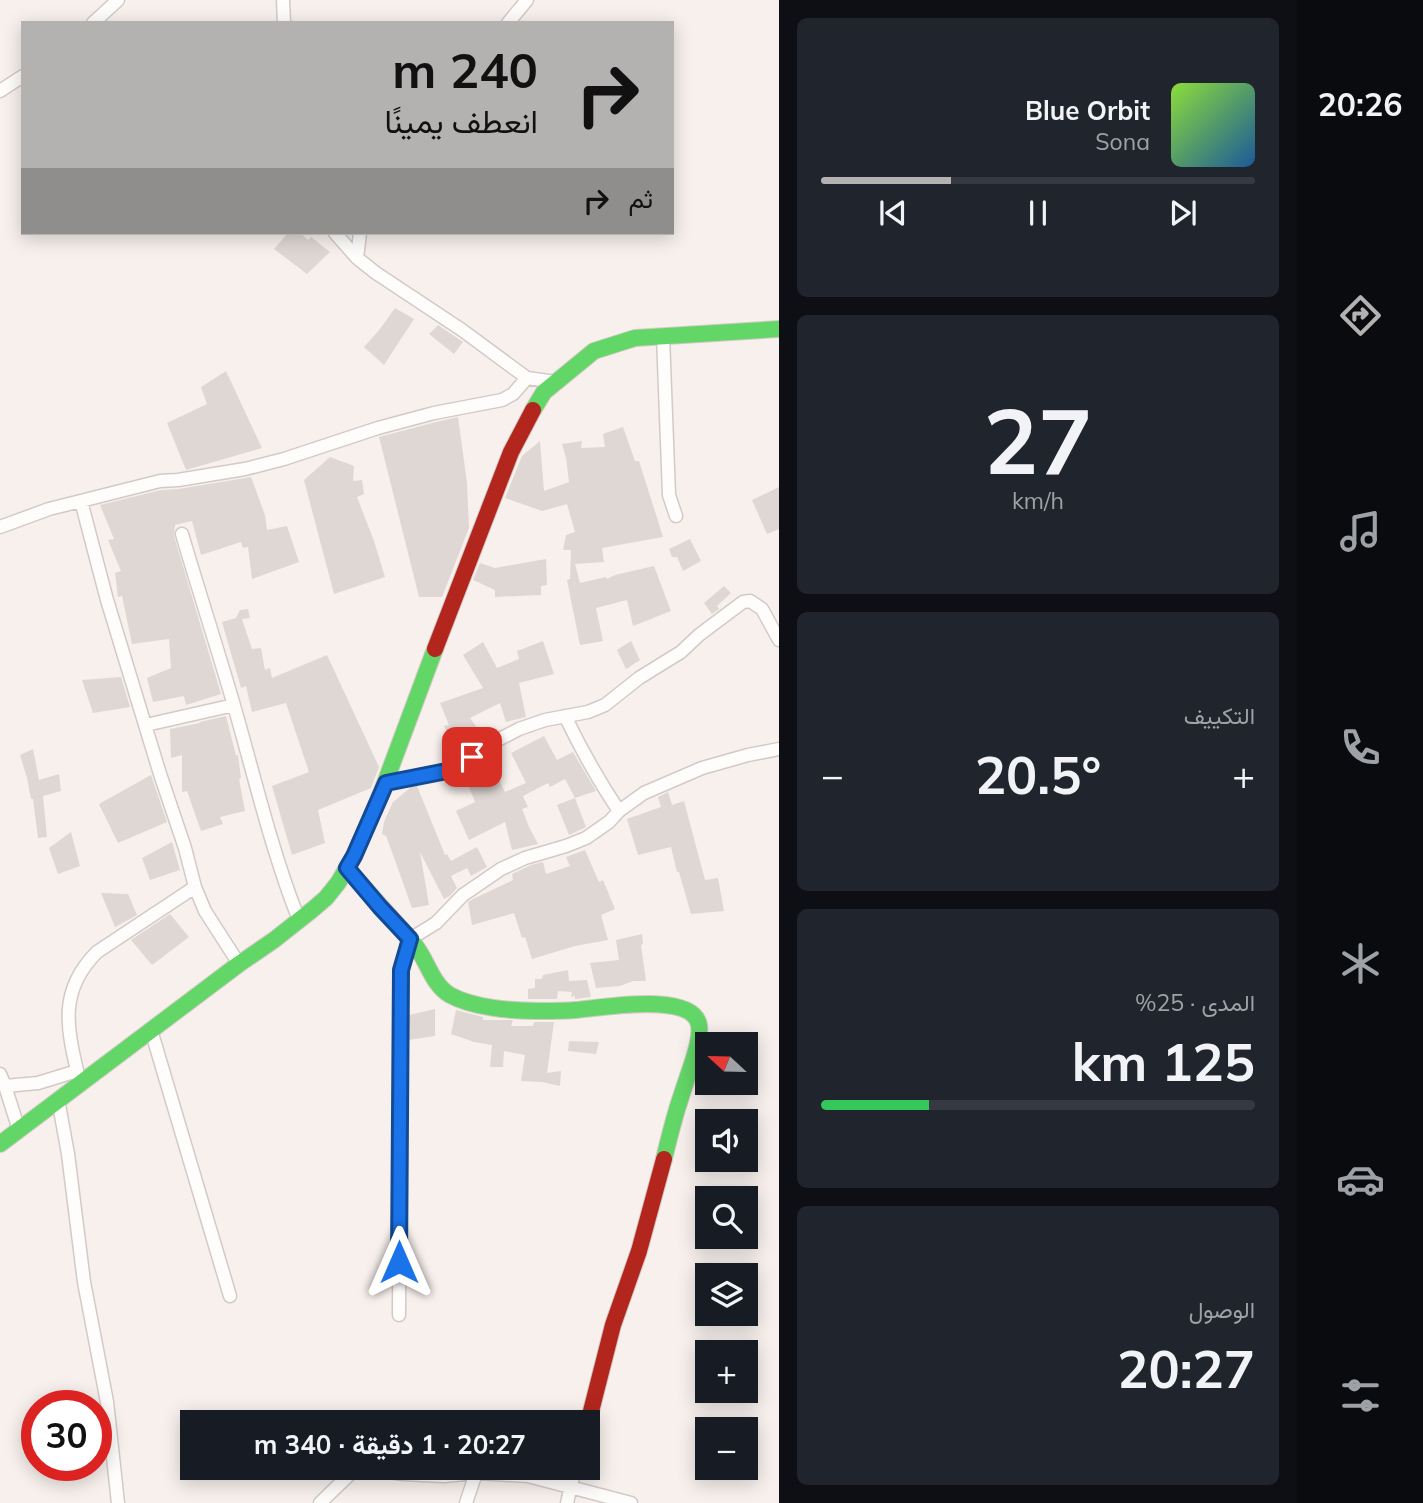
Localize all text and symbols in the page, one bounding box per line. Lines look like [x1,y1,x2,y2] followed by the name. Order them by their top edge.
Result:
[392,39,538,100] text: 240 m
[562,49,653,140] icon: right
[1318,84,1402,124] text: 20:26
[1025,94,1150,127] text: Blue Orbit
[384,101,538,141] text: انعطف يمينًا
[1095,127,1150,156] text: Sona
[577,182,615,220] icon: right
[629,182,653,215] text: ثم
[874,194,912,232] icon: previous
[1019,194,1057,232] icon: pause
[1164,194,1202,232] icon: next
[1336,291,1385,340] icon: directions
[983,383,1093,497] text: 27
[1012,486,1064,515] text: km/h
[1336,507,1385,556] icon: music
[1184,701,1255,730] text: التكييف
[1336,723,1385,772] icon: phone
[442,727,502,787] pin
[453,738,491,776] icon: arrive
[975,742,1101,807] text: 20.5°
[821,751,844,799] text: −
[1232,751,1255,799] text: +
[1336,939,1385,988] icon: climate
[1135,988,1255,1017] text: المدى · 25%
[1072,1029,1255,1094] text: 125 km
[695,1032,758,1096] north arrow
[695,1032,758,1480] map controls
[695,1109,758,1172] button: sound
[1336,1155,1385,1204] icon: car
[695,1186,758,1249] button: search
[362,1225,436,1299] position arrow
[695,1263,758,1326] button: layers
[1189,1295,1255,1324] text: الوصول
[1117,1336,1255,1401] text: 20:27
[695,1340,758,1403] button: +
[1336,1371,1385,1420] icon: filters
[21,1390,112,1481] speed limit sign: 30
[695,1417,758,1480] button: −
[254,1428,526,1461] text: 20:27 · 1 دقيقة · 340 m

